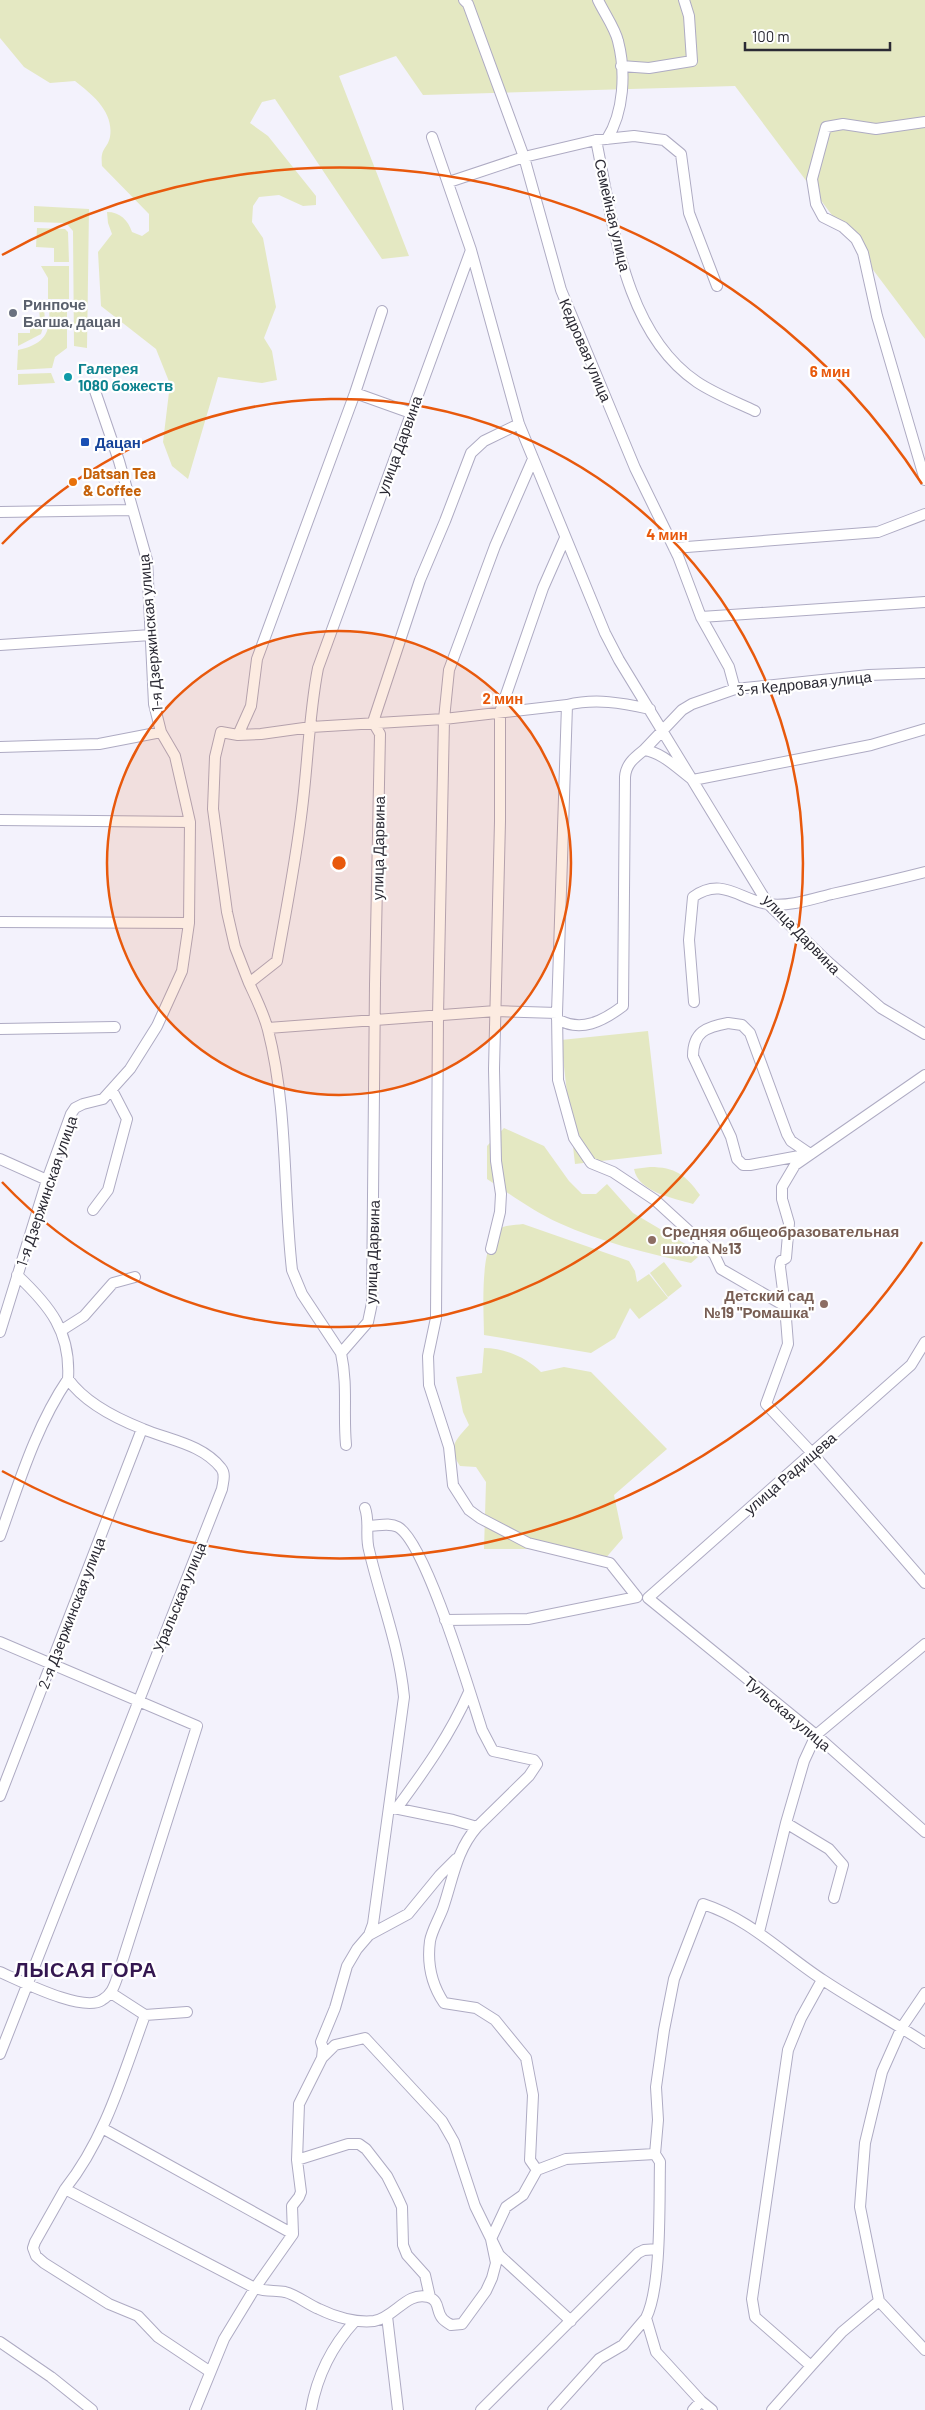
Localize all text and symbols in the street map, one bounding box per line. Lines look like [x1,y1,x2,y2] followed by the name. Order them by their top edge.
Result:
[745,20,890,52] scale bar
[752,27,790,45] text: 100 m
[591,157,635,274] street label: Семейная улица
[23,295,121,330] place label: Ринпоче Багша, дацан
[556,296,616,405] street label: Кедровая улица
[7,307,19,319] marker: Ринпоче Багша, дацан
[78,359,173,394] place label: Галерея 1080 божеств
[810,362,850,380] text: 6 мин
[62,371,74,383] marker: Галерея 1080 божеств
[373,392,425,497] street label: улица Дарвина
[95,433,141,451] place label: Дацан
[79,436,91,448] marker: Дацан
[83,464,156,499] place label: Datsan Tea & Coffee
[67,476,79,488] marker: Datsan Tea & Coffee
[646,525,688,543] text: 4 мин
[134,553,166,713] street label: 1-я Дзержинская улица
[736,667,873,699] street label: 3-я Кедровая улица
[483,689,523,707] text: 2 мин
[368,795,388,900] street label: улица Дарвина
[330,854,348,872] centre of rings
[759,890,845,978] street label: улица Дарвина
[12,1113,80,1269] street label: 1-я Дзержинская улица
[361,1199,383,1304] street label: улица Дарвина
[662,1222,899,1257] place label: Средняя общеобразовательная школа №13
[646,1234,658,1246] marker: Средняя общеобразовательная школа №13
[704,1286,815,1321] place label: Детский сад №19 "Ромашка"
[818,1298,830,1310] marker: Детский сад №19 "Ромашка"
[740,1428,840,1518] street label: улица Радищева
[34,1534,108,1691] street label: 2-я Дзержинская улица
[149,1539,210,1655] street label: Уральская улица
[741,1672,835,1755] street label: Тульская улица
[14,1957,158,1981] district label: ЛЫСАЯ ГОРА

